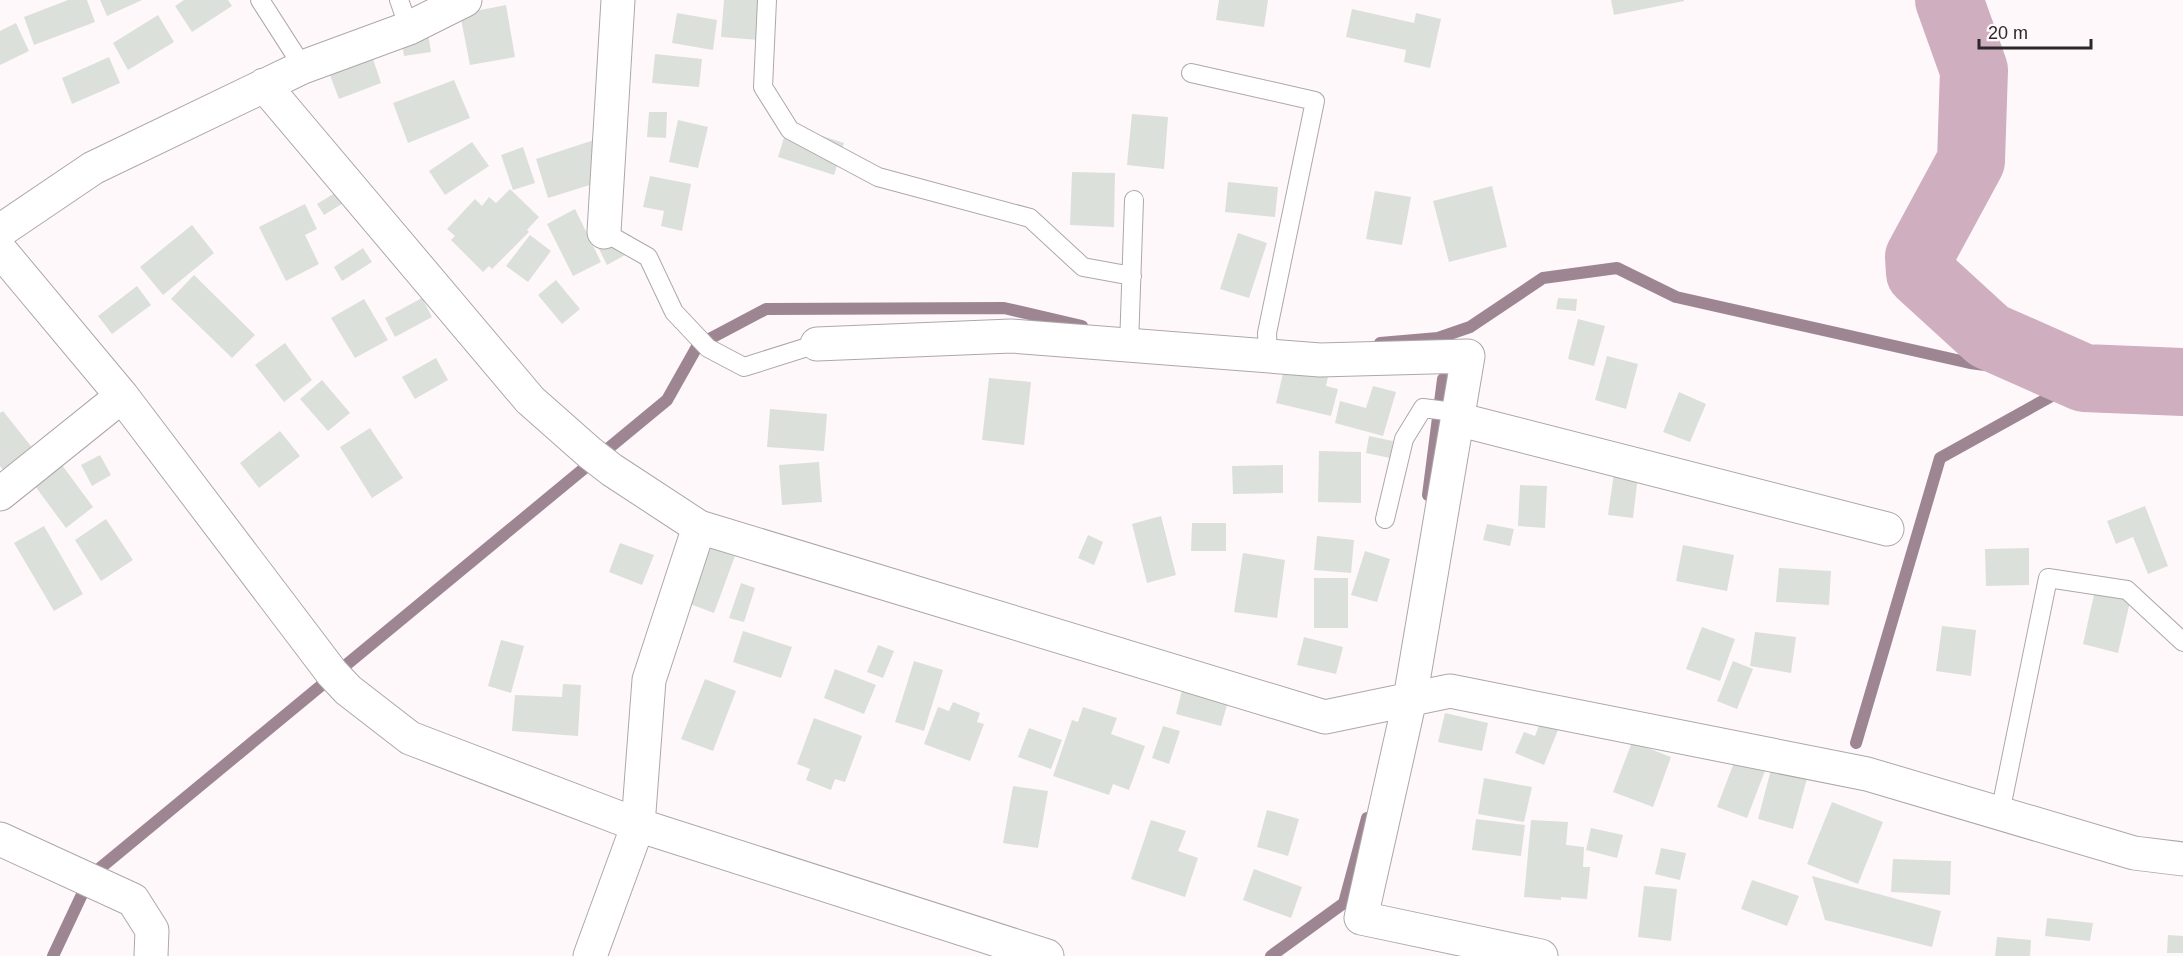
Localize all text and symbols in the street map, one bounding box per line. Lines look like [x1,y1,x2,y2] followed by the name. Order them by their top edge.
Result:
[1979,12,2092,50] scale bar
[1988,23,2028,43] text: 20 m

